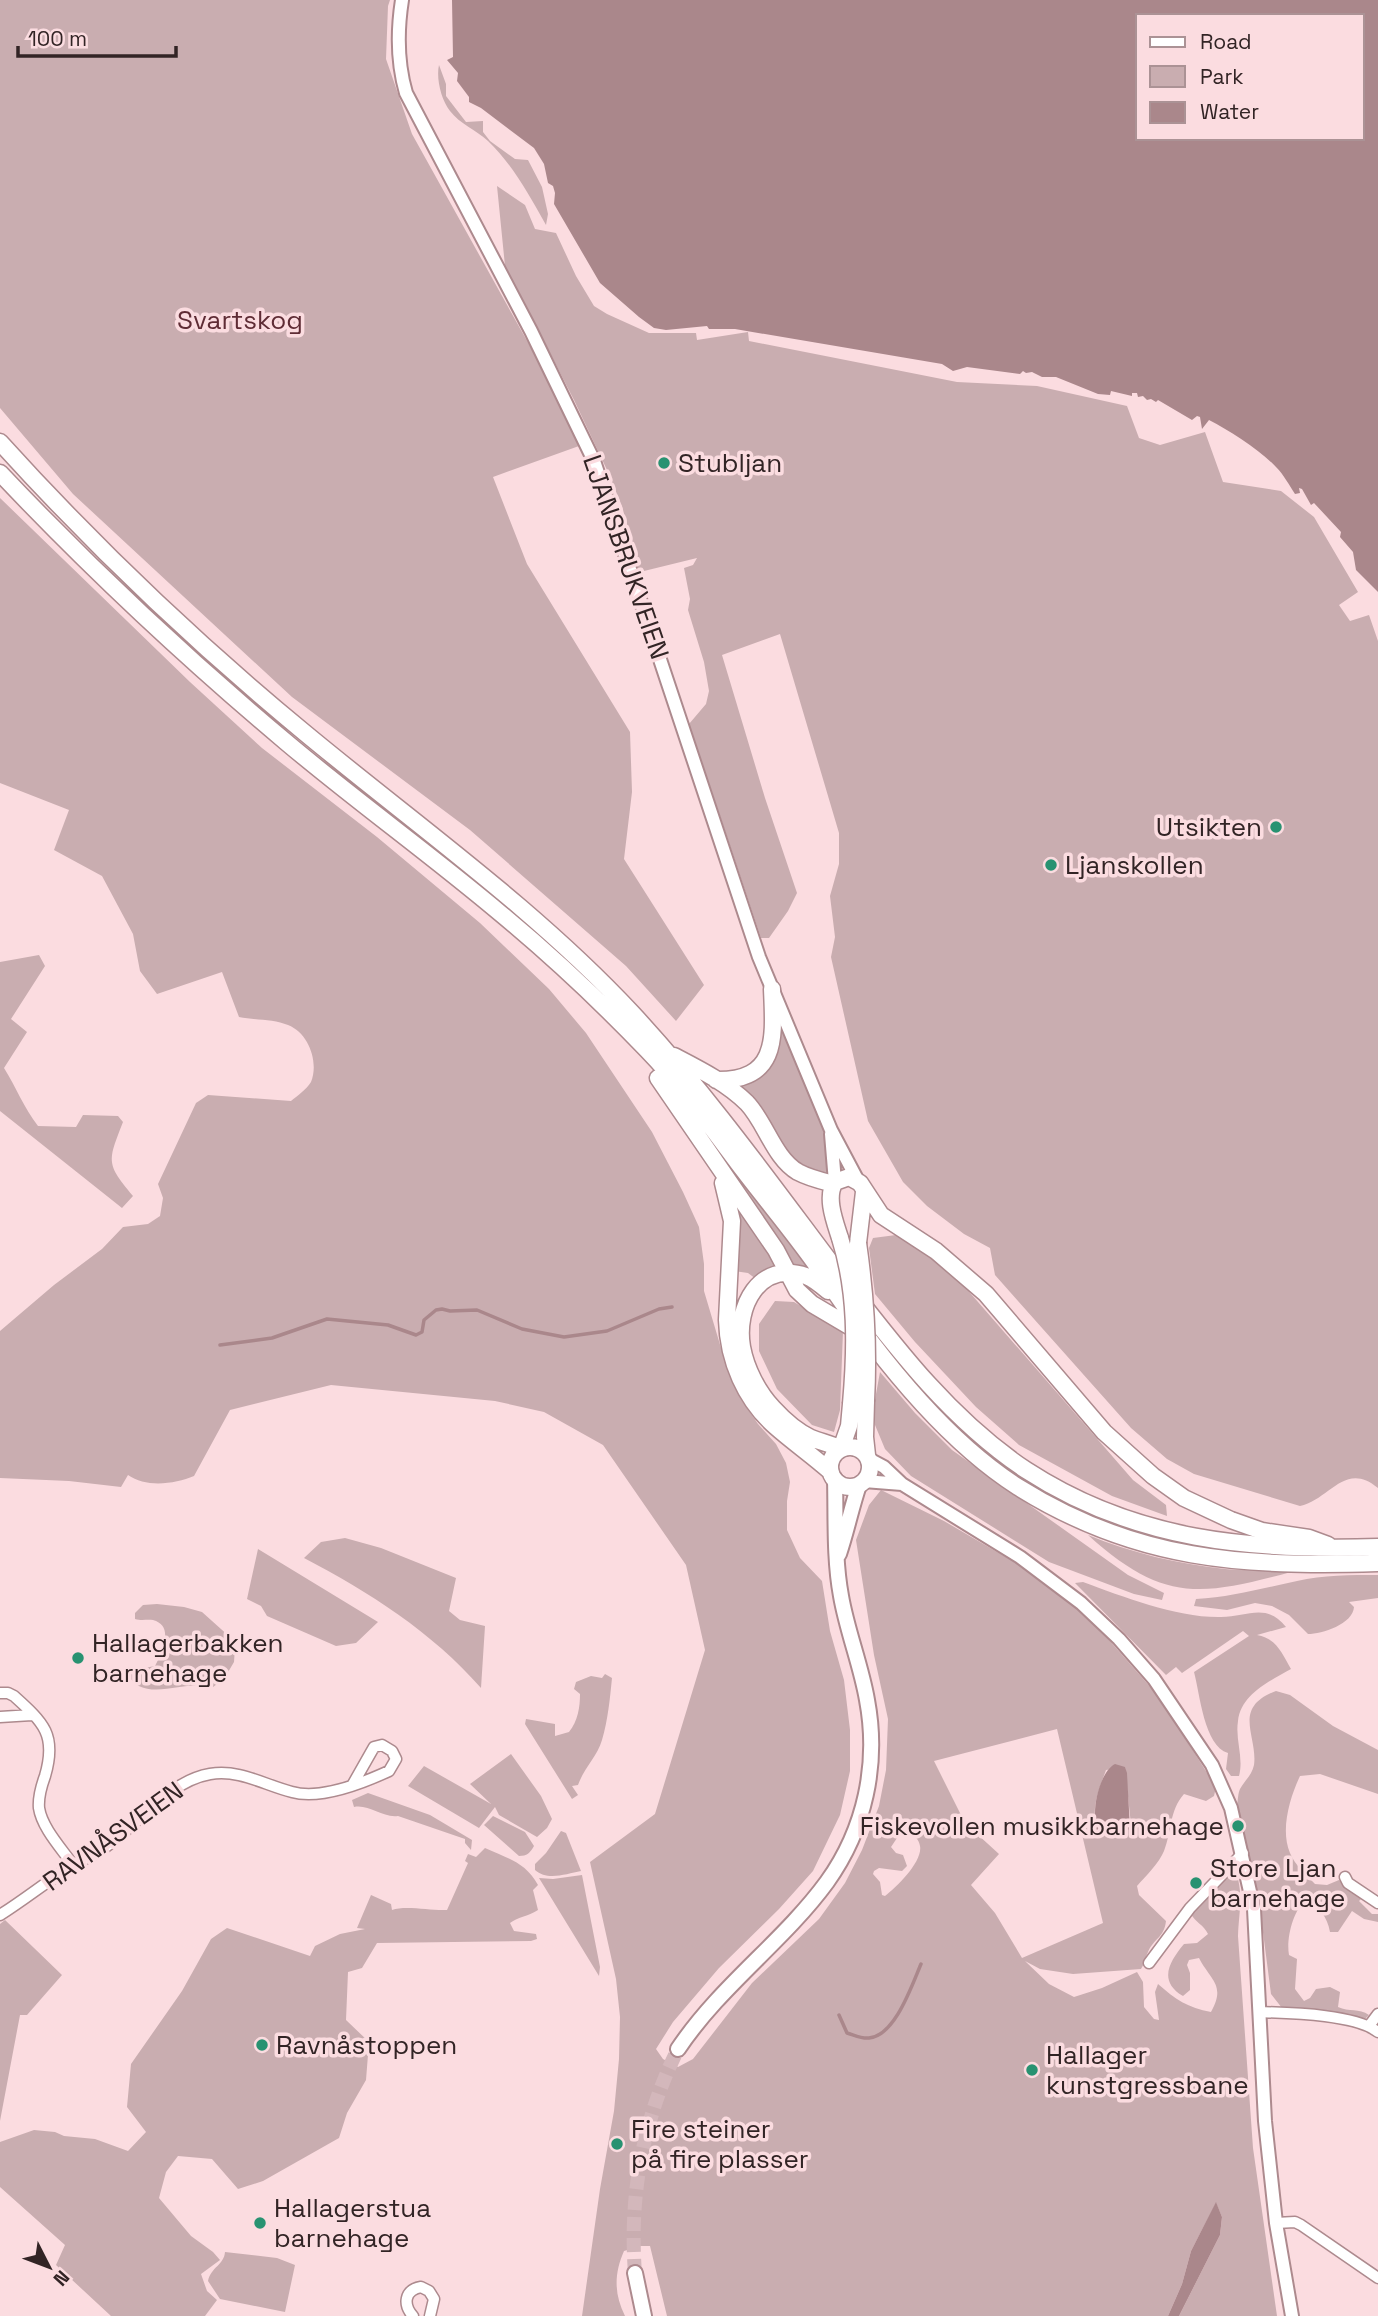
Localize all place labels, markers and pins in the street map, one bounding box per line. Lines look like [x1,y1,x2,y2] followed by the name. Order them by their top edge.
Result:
[678,446,782,480] place label: Stubljan
[656,455,672,471] marker: Stubljan
[1156,810,1262,844] place label: Utsikten
[1268,819,1284,835] marker: Utsikten
[1065,848,1204,882] place label: Ljanskollen
[1043,857,1059,873] marker: Ljanskollen
[92,1626,284,1690] place label: Hallagerbakken barnehage
[70,1650,86,1666] marker: Hallagerbakken barnehage
[860,1809,1224,1843] place label: Fiskevollen musikkbarnehage
[1230,1818,1246,1834] marker: Fiskevollen musikkbarnehage
[1210,1851,1345,1915] place label: Store Ljan barnehage
[1188,1875,1204,1891] marker: Store Ljan barnehage
[276,2028,457,2062] place label: Ravnåstoppen
[254,2037,270,2053] marker: Ravnåstoppen
[1046,2038,1249,2102] place label: Hallager kunstgressbane
[1024,2062,1040,2078] marker: Hallager kunstgressbane
[631,2112,809,2176] place label: Fire steiner på fire plasser
[609,2136,625,2152] marker: Fire steiner på fire plasser
[274,2191,431,2255] place label: Hallagerstua barnehage
[252,2215,268,2231] marker: Hallagerstua barnehage

